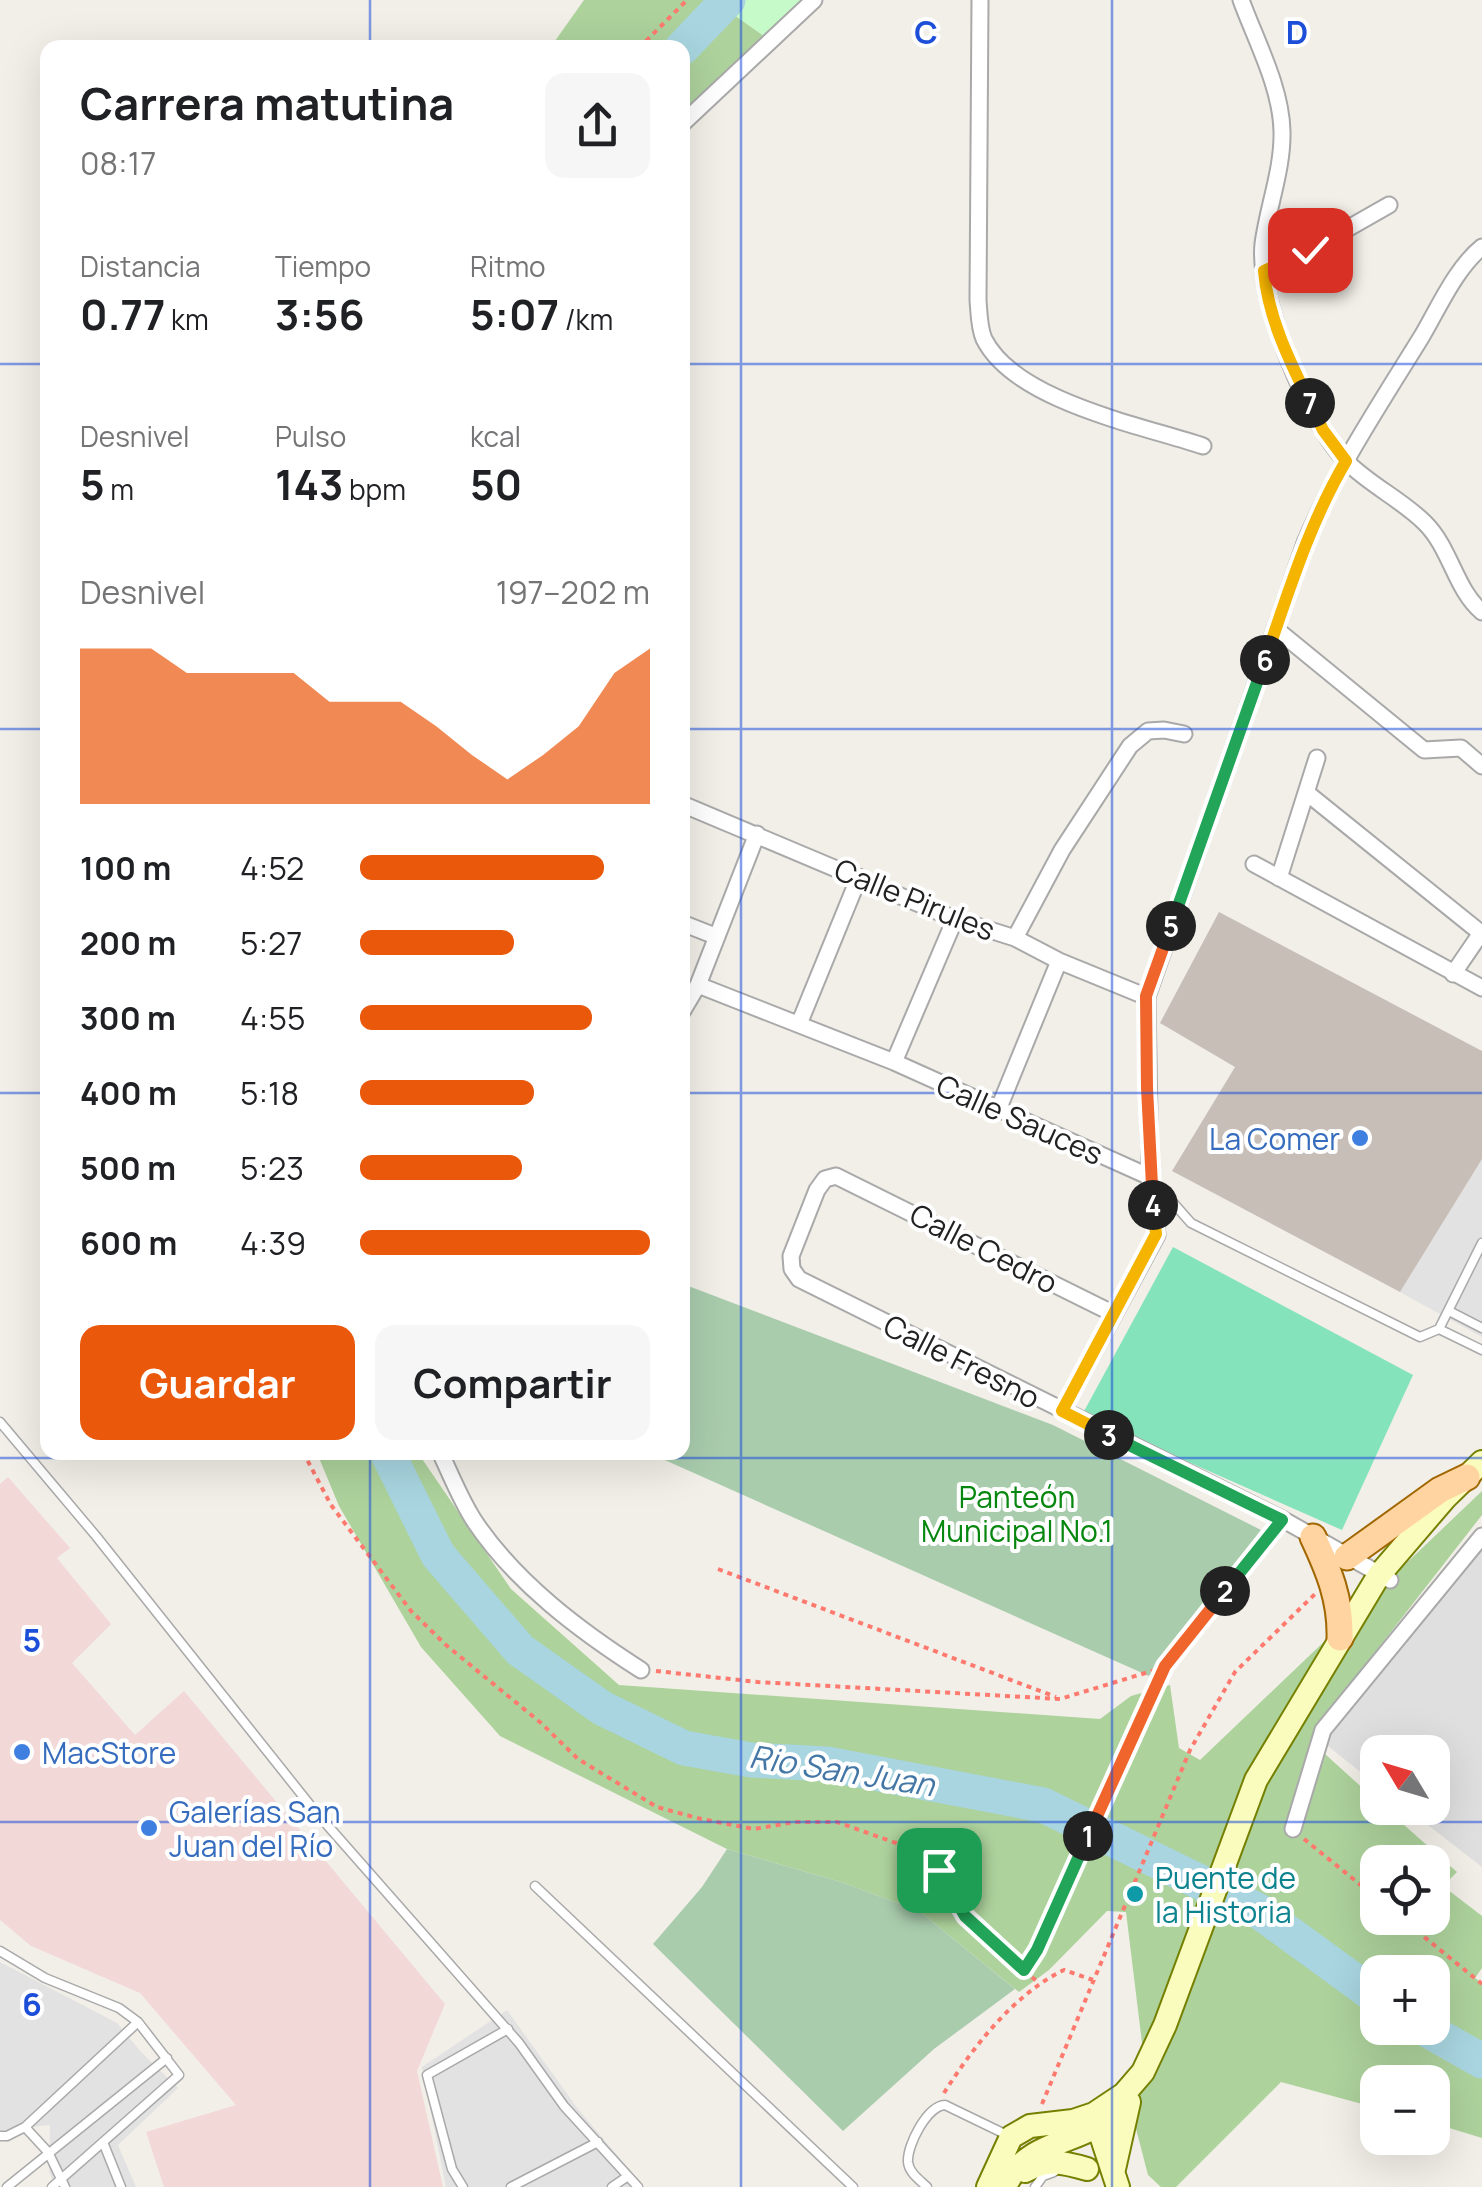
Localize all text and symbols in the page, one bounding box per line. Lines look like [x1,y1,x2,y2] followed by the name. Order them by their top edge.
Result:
[914,10,938,54] text: C
[1286,10,1308,54] text: D
[80,72,454,134] text: Carrera matutina
[545,73,650,178] button: share
[80,141,156,185] text: 08:17
[1268,208,1353,293] pin
[1283,223,1338,278] icon: check
[80,247,201,285] text: Distancia
[275,247,371,285] text: Tiempo
[470,247,546,285] text: Ritmo
[80,285,165,343] text: 0.77
[275,285,365,343] text: 3:56
[470,285,559,343] text: 5:07
[165,300,209,338] text: km
[559,300,613,338] text: /km
[1285,378,1335,428] pin: 7
[1303,384,1317,422] text: 7
[80,417,190,455] text: Desnivel
[275,417,346,455] text: Pulso
[470,417,521,455] text: kcal
[80,455,105,513] text: 5
[275,455,343,513] text: 143
[470,455,522,513] text: 50
[105,470,134,508] text: m
[343,470,406,508] text: bpm
[80,570,205,614] text: Desnivel
[496,570,650,614] text: 197–202 m
[1240,635,1290,685] pin: 6
[1256,641,1274,679] text: 6
[80,846,171,890] text: 100 m
[240,846,304,890] text: 4:52
[829,848,1001,950] street label: Calle Pirules
[1146,901,1196,951] pin: 5
[1163,907,1179,945] text: 5
[80,921,176,965] text: 200 m
[240,921,302,965] text: 5:27
[80,996,176,1040] text: 300 m
[240,996,305,1040] text: 4:55
[930,1064,1110,1174] street label: Calle Sauces
[80,1071,177,1115] text: 400 m
[240,1071,299,1115] text: 5:18
[1209,1118,1340,1159] place label: La Comer
[1349,1127,1371,1149] marker: La Comer
[80,1146,176,1190] text: 500 m
[240,1146,304,1190] text: 5:23
[1128,1180,1178,1230] pin: 4
[1144,1186,1162,1224] text: 4
[903,1193,1065,1303] street label: Calle Cedro
[80,1221,177,1265] text: 600 m
[240,1221,306,1265] text: 4:39
[877,1304,1047,1418] street label: Calle Fresno
[80,1325,355,1440] button: Guardar
[375,1325,650,1440] button: Compartir
[1084,1410,1134,1460] pin: 3
[1101,1416,1117,1454] text: 3
[921,1476,1113,1551] park label: Panteón Municipal No.1
[1200,1566,1250,1616] pin: 2
[1217,1572,1233,1610] text: 2
[23,1618,41,1662] text: 5
[42,1732,176,1773] place label: MacStore
[746,1734,939,1806] water label: Rio San Juan
[1360,1735,1450,1825] north arrow
[1360,1735,1450,2155] map controls
[11,1741,33,1763] marker: MacStore
[169,1791,341,1866] place label: Galerías San Juan del Río
[1063,1811,1113,1861] pin: 1
[138,1817,160,1839] marker: Galerías San Juan del Río
[1082,1817,1094,1855] text: 1
[897,1828,982,1913] pin
[912,1843,967,1898] icon: arrive
[1360,1845,1450,1935] button: locate
[1155,1857,1296,1932] place label: Puente de la Historia
[1124,1883,1146,1905] marker: Puente de la Historia
[1360,1955,1450,2045] button: +
[22,1982,42,2026] text: 6
[1360,2065,1450,2155] button: −

